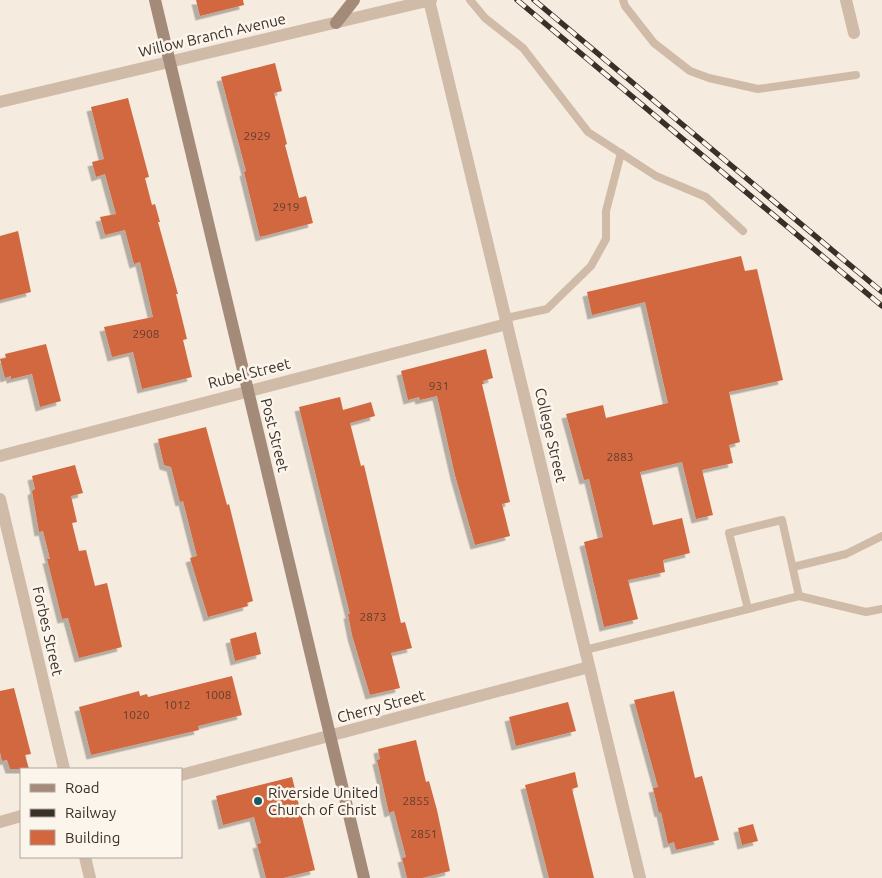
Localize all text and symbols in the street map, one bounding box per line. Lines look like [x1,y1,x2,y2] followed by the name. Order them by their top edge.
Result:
[137,10,287,60] street label: Willow Branch Avenue
[243,129,271,142] house number: 2929
[272,200,300,213] house number: 2919
[132,327,160,340] house number: 2908
[206,355,292,391] street label: Rubel Street
[429,379,449,392] house number: 931
[532,386,570,484] street label: College Street
[258,396,292,474] street label: Post Street
[606,450,634,463] house number: 2883
[29,585,67,677] street label: Forbes Street
[359,610,387,623] house number: 2873
[335,686,427,726] street label: Cherry Street
[204,688,232,701] house number: 1008
[163,698,191,711] house number: 1012
[122,708,150,721] house number: 1020
[20,768,182,858] legend
[65,779,100,796] text: Road
[268,784,378,818] place label: Riverside United Church of Christ
[402,794,430,807] house number: 2855
[252,795,264,807] marker: Riverside United Church of Christ
[65,804,116,821] text: Railway
[410,827,438,840] house number: 2851
[65,829,120,846] text: Building

